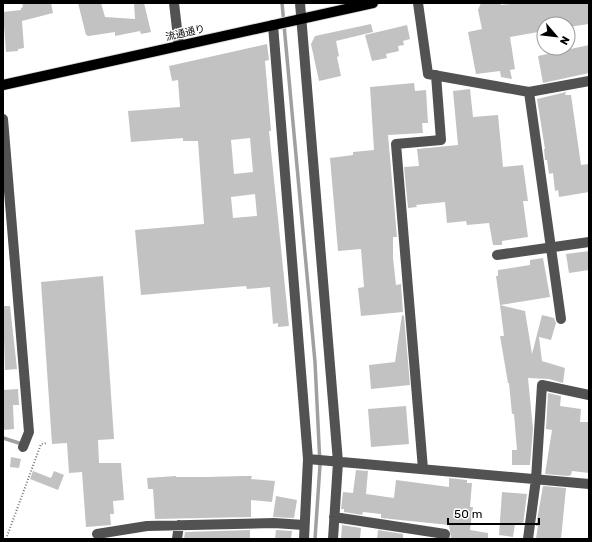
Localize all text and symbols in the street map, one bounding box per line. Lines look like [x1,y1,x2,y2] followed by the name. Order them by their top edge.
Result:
[536,16,576,56] north arrow
[164,23,206,43] street label: 流通通り
[557,34,572,47] text: N
[448,500,539,526] scale bar
[454,507,482,521] text: 50 m

